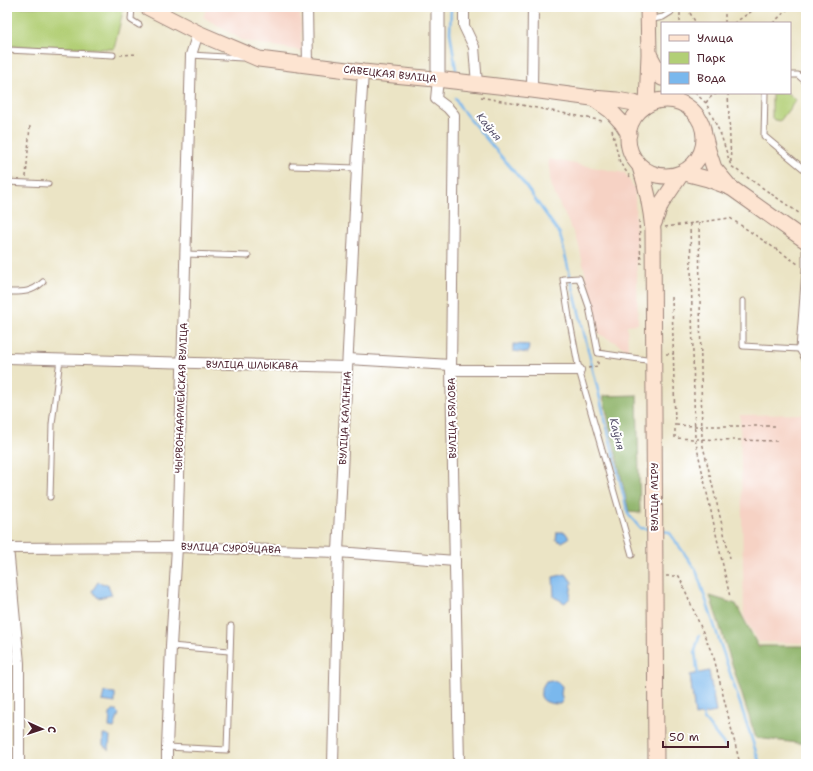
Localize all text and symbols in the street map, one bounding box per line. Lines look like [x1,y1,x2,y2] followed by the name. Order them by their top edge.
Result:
[661,22,791,94] legend
[697,30,734,46] text: Улица
[697,50,726,66] text: Парк
[343,63,437,85] street label: САВЕЦКАЯ ВУЛІЦА
[697,70,726,86] text: Вода
[473,110,505,144] water label: Каўня
[172,322,190,474] street label: ЧЫРВОНААРМЕЙСКАЯ ВУЛІЦА
[206,358,298,372] street label: ВУЛІЦА ШЛЫКАВА
[336,371,354,465] street label: ВУЛІЦА КАЛІНІНА
[445,377,459,459] street label: ВУЛІЦА БЯЛОВА
[606,416,628,452] water label: Каўня
[648,463,661,531] street label: ВУЛІЦА МІРУ
[181,540,281,556] street label: ВУЛІЦА СУРОЎЦАВА
[22,709,62,749] north arrow
[663,723,728,749] scale bar
[44,726,59,734] text: С
[669,729,699,745] text: 50 m

